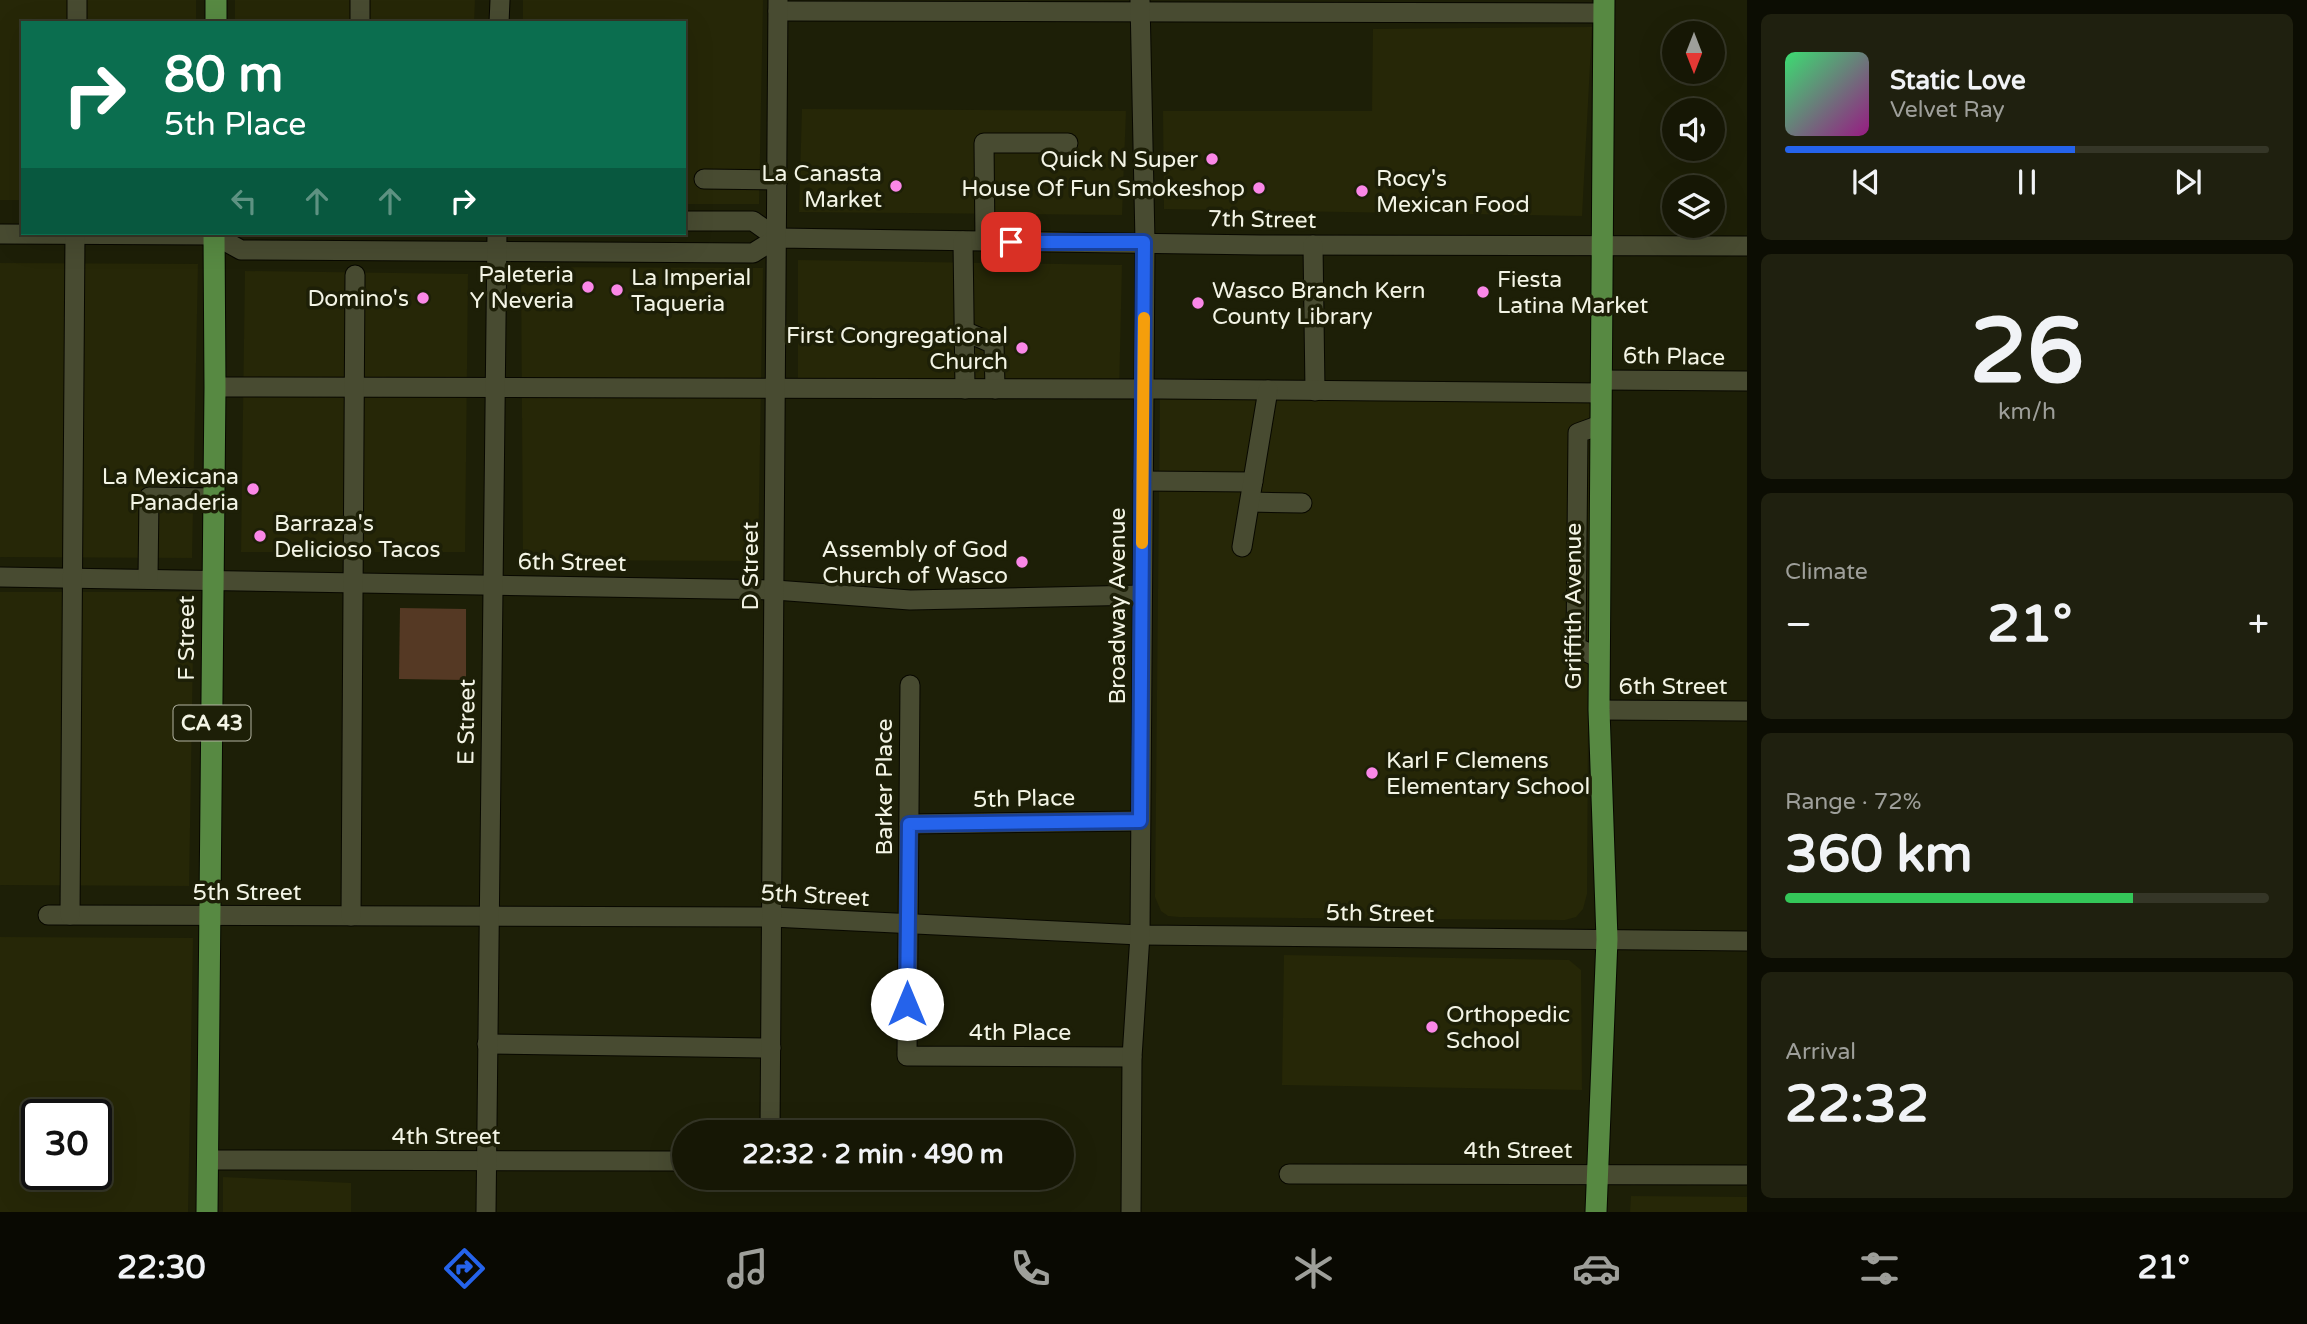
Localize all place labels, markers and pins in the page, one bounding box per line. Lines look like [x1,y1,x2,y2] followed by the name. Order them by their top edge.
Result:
[1040,146,1198,174] place label: Quick N Super
[1204,151,1220,167] marker: Quick N Super
[761,160,882,214] place label: La Canasta Market
[1376,165,1530,219] place label: Rocy's Mexican Food
[961,175,1245,203] place label: House Of Fun Smokeshop
[888,178,904,194] marker: La Canasta Market
[1251,180,1267,196] marker: House Of Fun Smokeshop
[1354,183,1370,199] marker: Rocy's Mexican Food
[981,212,1041,272] pin
[470,261,574,315] place label: Paleteria Y Neveria
[631,264,751,318] place label: La Imperial Taqueria
[1497,266,1649,320] place label: Fiesta Latina Market
[1212,277,1425,331] place label: Wasco Branch Kern County Library
[580,279,596,295] marker: Paleteria Y Neveria
[609,282,625,298] marker: La Imperial Taqueria
[1475,284,1491,300] marker: Fiesta Latina Market
[308,285,409,313] place label: Domino's
[415,290,431,306] marker: Domino's
[1190,295,1206,311] marker: Wasco Branch Kern County Library
[786,322,1008,376] place label: First Congregational Church
[1014,340,1030,356] marker: First Congregational Church
[102,463,239,517] place label: La Mexicana Panaderia
[245,481,261,497] marker: La Mexicana Panaderia
[274,510,441,564] place label: Barraza's Delicioso Tacos
[252,528,268,544] marker: Barraza's Delicioso Tacos
[822,536,1008,590] place label: Assembly of God Church of Wasco
[1014,554,1030,570] marker: Assembly of God Church of Wasco
[1386,747,1590,801] place label: Karl F Clemens Elementary School
[1364,765,1380,781] marker: Karl F Clemens Elementary School
[1446,1001,1570,1055] place label: Orthopedic School
[1424,1019,1440,1035] marker: Orthopedic School

